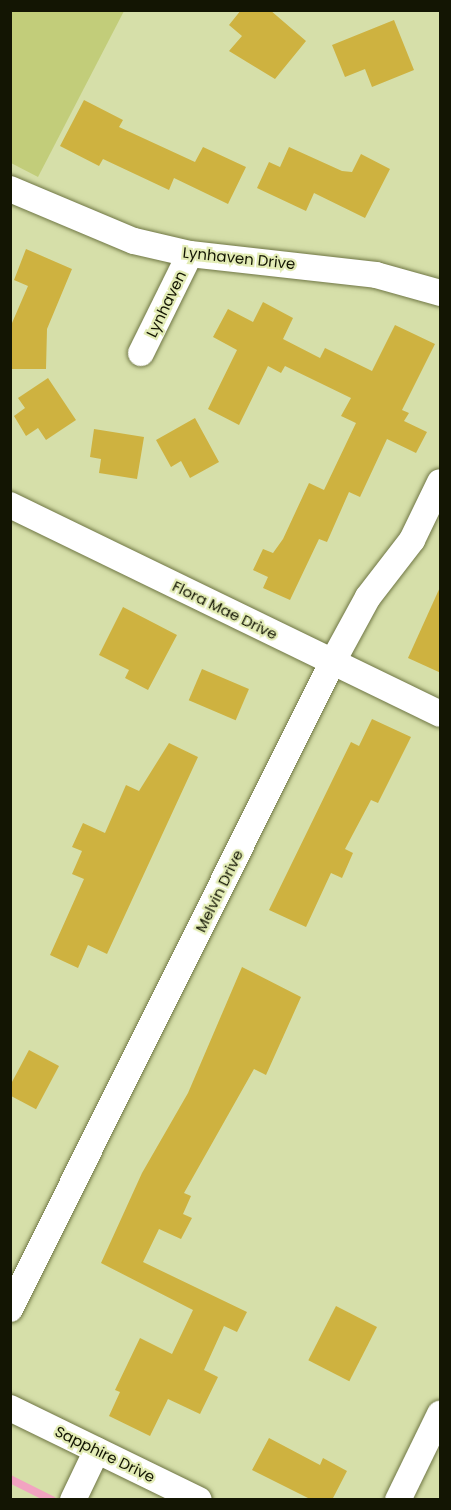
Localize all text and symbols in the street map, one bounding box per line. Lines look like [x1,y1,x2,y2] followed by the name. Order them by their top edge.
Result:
[182,243,296,273] street label: Lynhaven Drive
[142,268,190,340] street label: Lynhaven
[170,577,280,643] street label: Flora Mae Drive
[191,847,247,935] street label: Melvin Drive
[52,1422,158,1486] street label: Sapphire Drive

